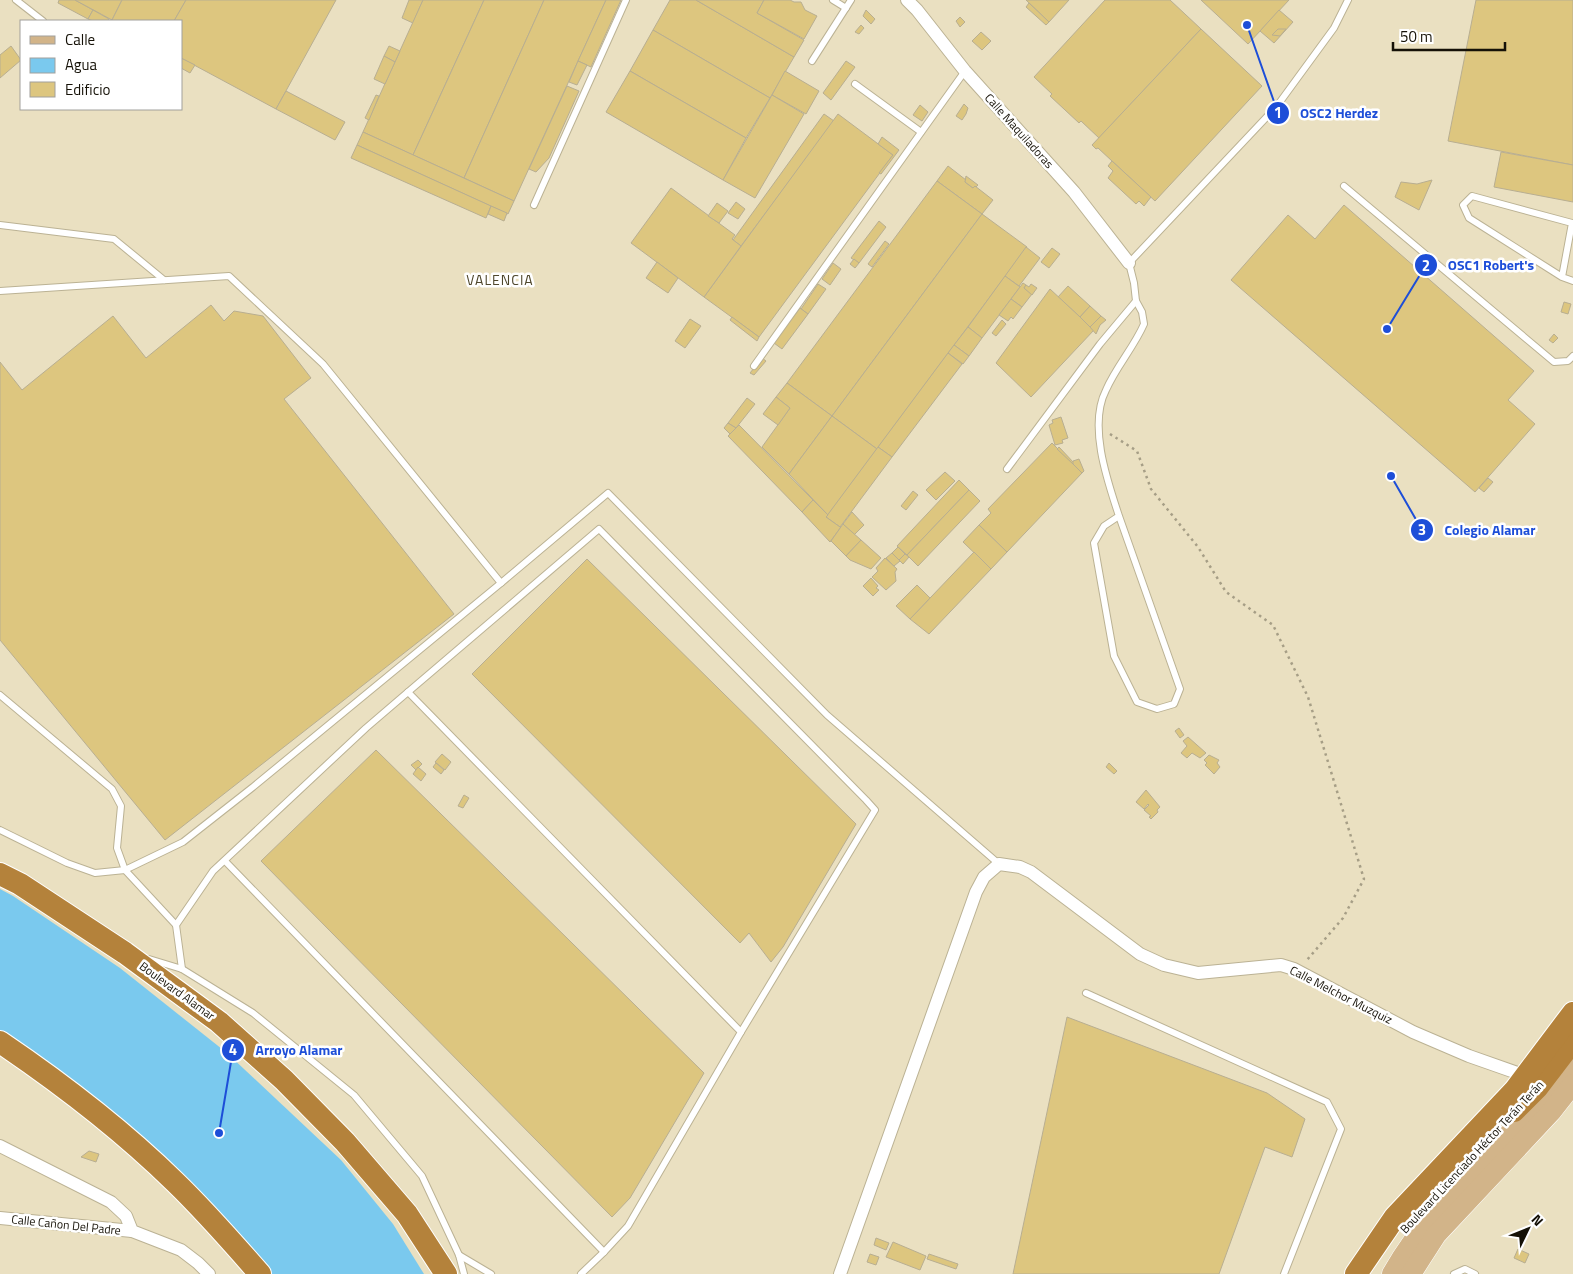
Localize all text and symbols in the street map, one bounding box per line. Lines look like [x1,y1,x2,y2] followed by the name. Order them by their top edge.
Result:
[20,20,182,110] legend
[1393,20,1506,52] scale bar
[1400,25,1433,48] text: 50 m
[65,28,95,51] text: Calle
[65,53,97,76] text: Agua
[65,78,110,101] text: Edificio
[980,89,1059,173] street label: Calle Maquiladoras
[1265,98,1388,127] callout: OSC2 Herdez
[1274,101,1282,124] text: 1
[1300,102,1378,123] text: OSC2 Herdez
[1413,251,1544,280] callout: OSC1 Robert's
[1422,254,1430,277] text: 2
[1448,254,1535,275] text: OSC1 Robert's
[466,269,534,290] district label: VALENCIA
[1410,515,1546,544] callout: Colegio Alamar
[1418,518,1426,541] text: 3
[1445,519,1535,540] text: Colegio Alamar
[135,957,219,1025] street label: Boulevard Alamar
[1287,960,1396,1029] street label: Calle Melchor Muzquiz
[221,1036,353,1065] callout: Arroyo Alamar
[229,1038,237,1061] text: 4
[255,1039,343,1060] text: Arroyo Alamar
[1395,1076,1548,1238] street label: Boulevard Licenciado Héctor Terán Terán
[1503,1204,1553,1254] north arrow
[10,1209,122,1240] street label: Calle Cañon Del Padre
[1527,1209,1549,1231] text: N

